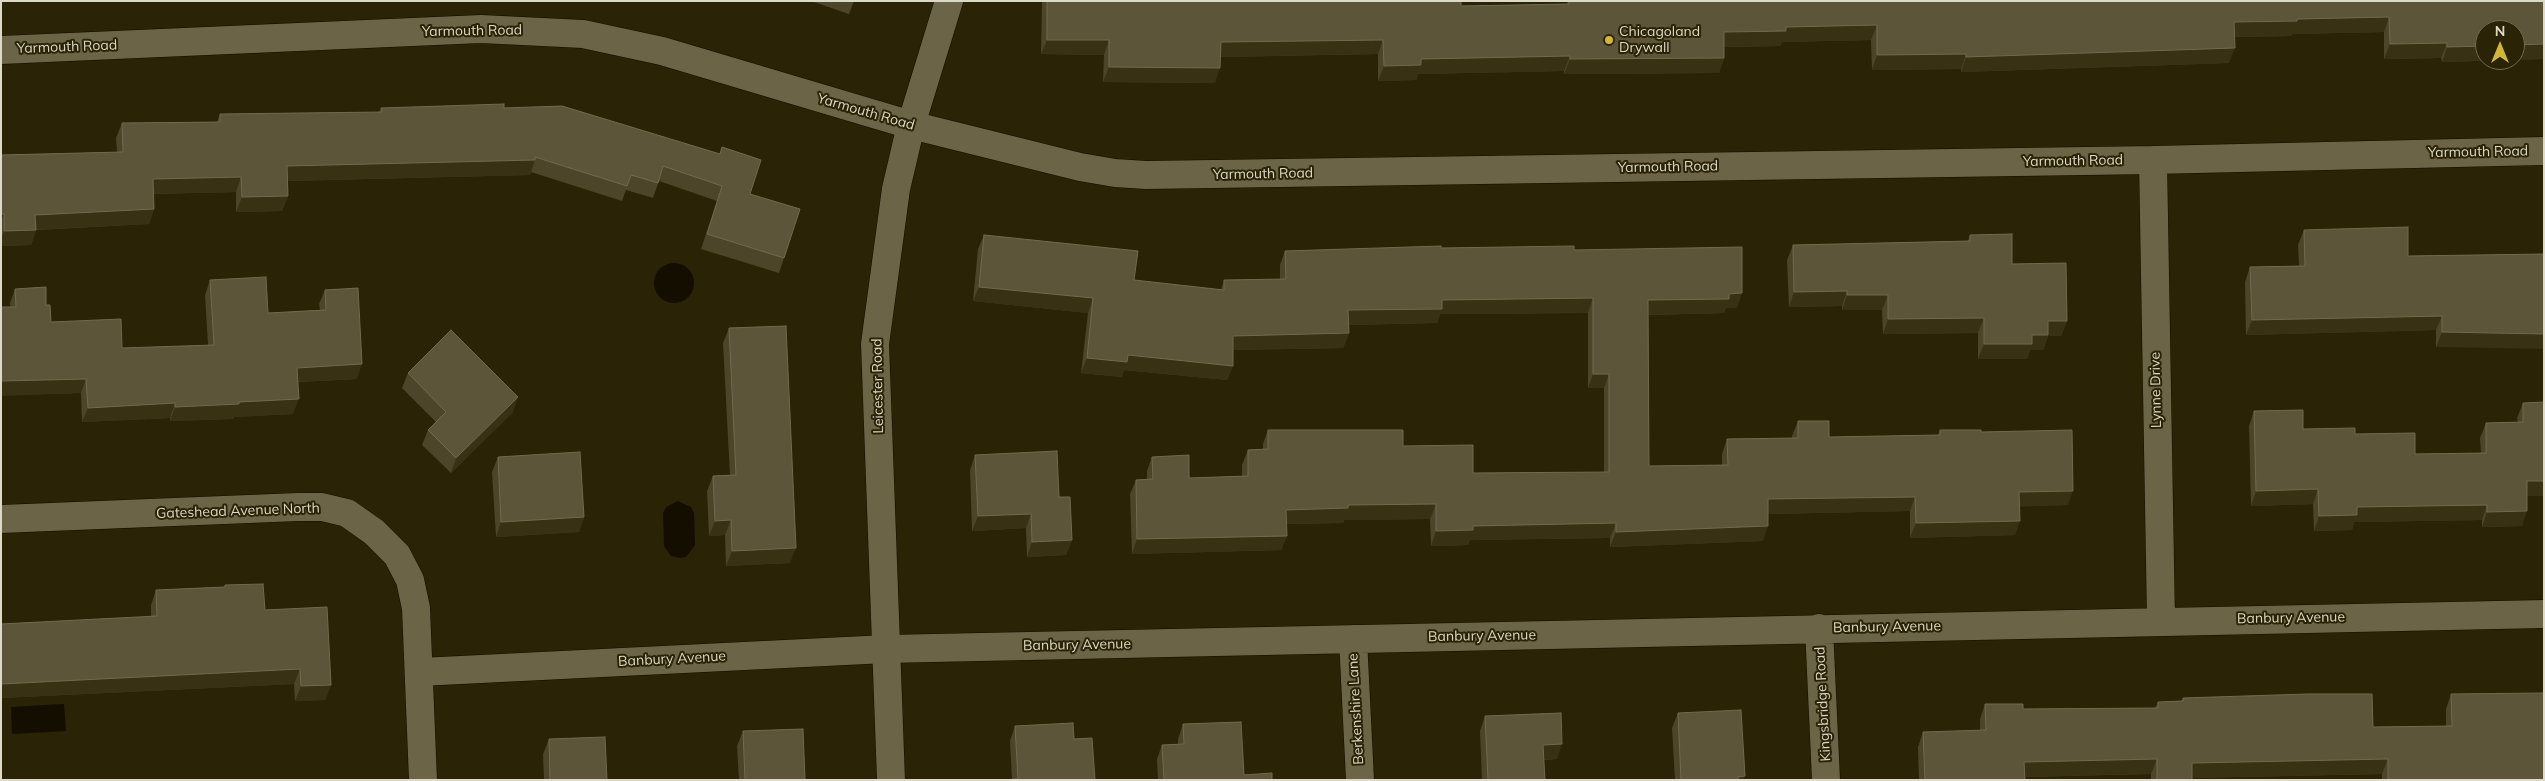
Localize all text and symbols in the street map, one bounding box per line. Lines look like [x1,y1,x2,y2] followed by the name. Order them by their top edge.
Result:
[2475,20,2525,70] north arrow
[422,22,522,40] street label: Yarmouth Road
[2495,22,2505,40] text: N
[1619,24,1700,56] place label: Chicagoland Drywall
[1603,34,1615,46] marker: Chicagoland Drywall
[17,37,117,57] street label: Yarmouth Road
[815,90,917,134] street label: Yarmouth Road
[2428,143,2528,161] street label: Yarmouth Road
[2023,152,2123,170] street label: Yarmouth Road
[1618,158,1718,176] street label: Yarmouth Road
[1213,165,1313,183] street label: Yarmouth Road
[869,338,887,434] street label: Leicester Road
[2147,352,2165,428] street label: Lynne Drive
[156,500,320,522] street label: Gateshead Avenue North
[2237,609,2345,627] street label: Banbury Avenue
[1833,618,1941,636] street label: Banbury Avenue
[1428,627,1536,645] street label: Banbury Avenue
[1023,636,1131,654] street label: Banbury Avenue
[1812,646,1834,762] street label: Kingsbridge Road
[618,648,726,670] street label: Banbury Avenue
[1345,653,1367,765] street label: Berkenshire Lane

